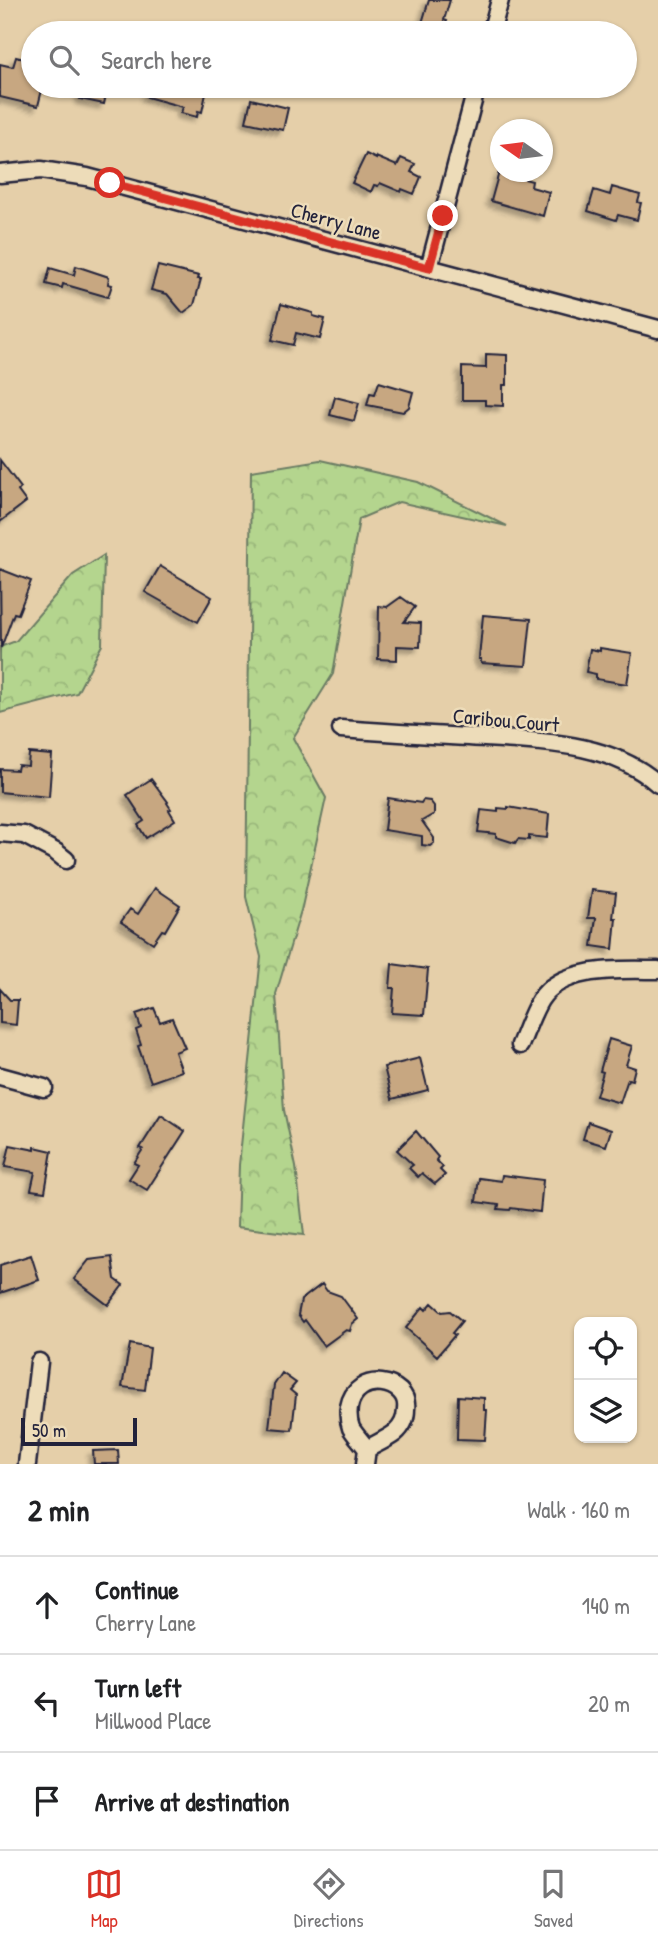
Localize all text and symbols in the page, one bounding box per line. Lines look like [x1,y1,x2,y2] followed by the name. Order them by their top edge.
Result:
[21,21,637,98] search box
[45,41,83,79] icon: search
[101,42,212,77] text: Search here
[490,119,553,182] north arrow
[94,167,125,198] route start
[288,195,384,247] street label: Cherry Lane
[427,200,458,231] route end
[452,701,561,739] street label: Caribou Court
[574,1317,637,1443] map controls
[574,1317,637,1380] button: locate
[574,1380,637,1443] button: layers
[21,1415,136,1447] scale bar
[32,1417,66,1443] text: 50 m
[28,1490,90,1530] text: 2 min
[527,1494,630,1525] text: Walk · 160 m
[95,1572,179,1607] text: Continue
[28,1586,66,1624] icon: ahead
[582,1590,630,1621] text: 140 m
[95,1607,196,1638] text: Cherry Lane
[95,1670,181,1705] text: Turn left
[28,1684,66,1722] icon: left
[588,1688,630,1719] text: 20 m
[95,1705,211,1736] text: Millwood Place
[28,1782,66,1820] icon: arrive
[95,1784,290,1819] text: Arrive at destination
[85,1865,123,1933] tab: Map
[294,1865,364,1933] tab: Directions
[534,1865,573,1933] tab: Saved

